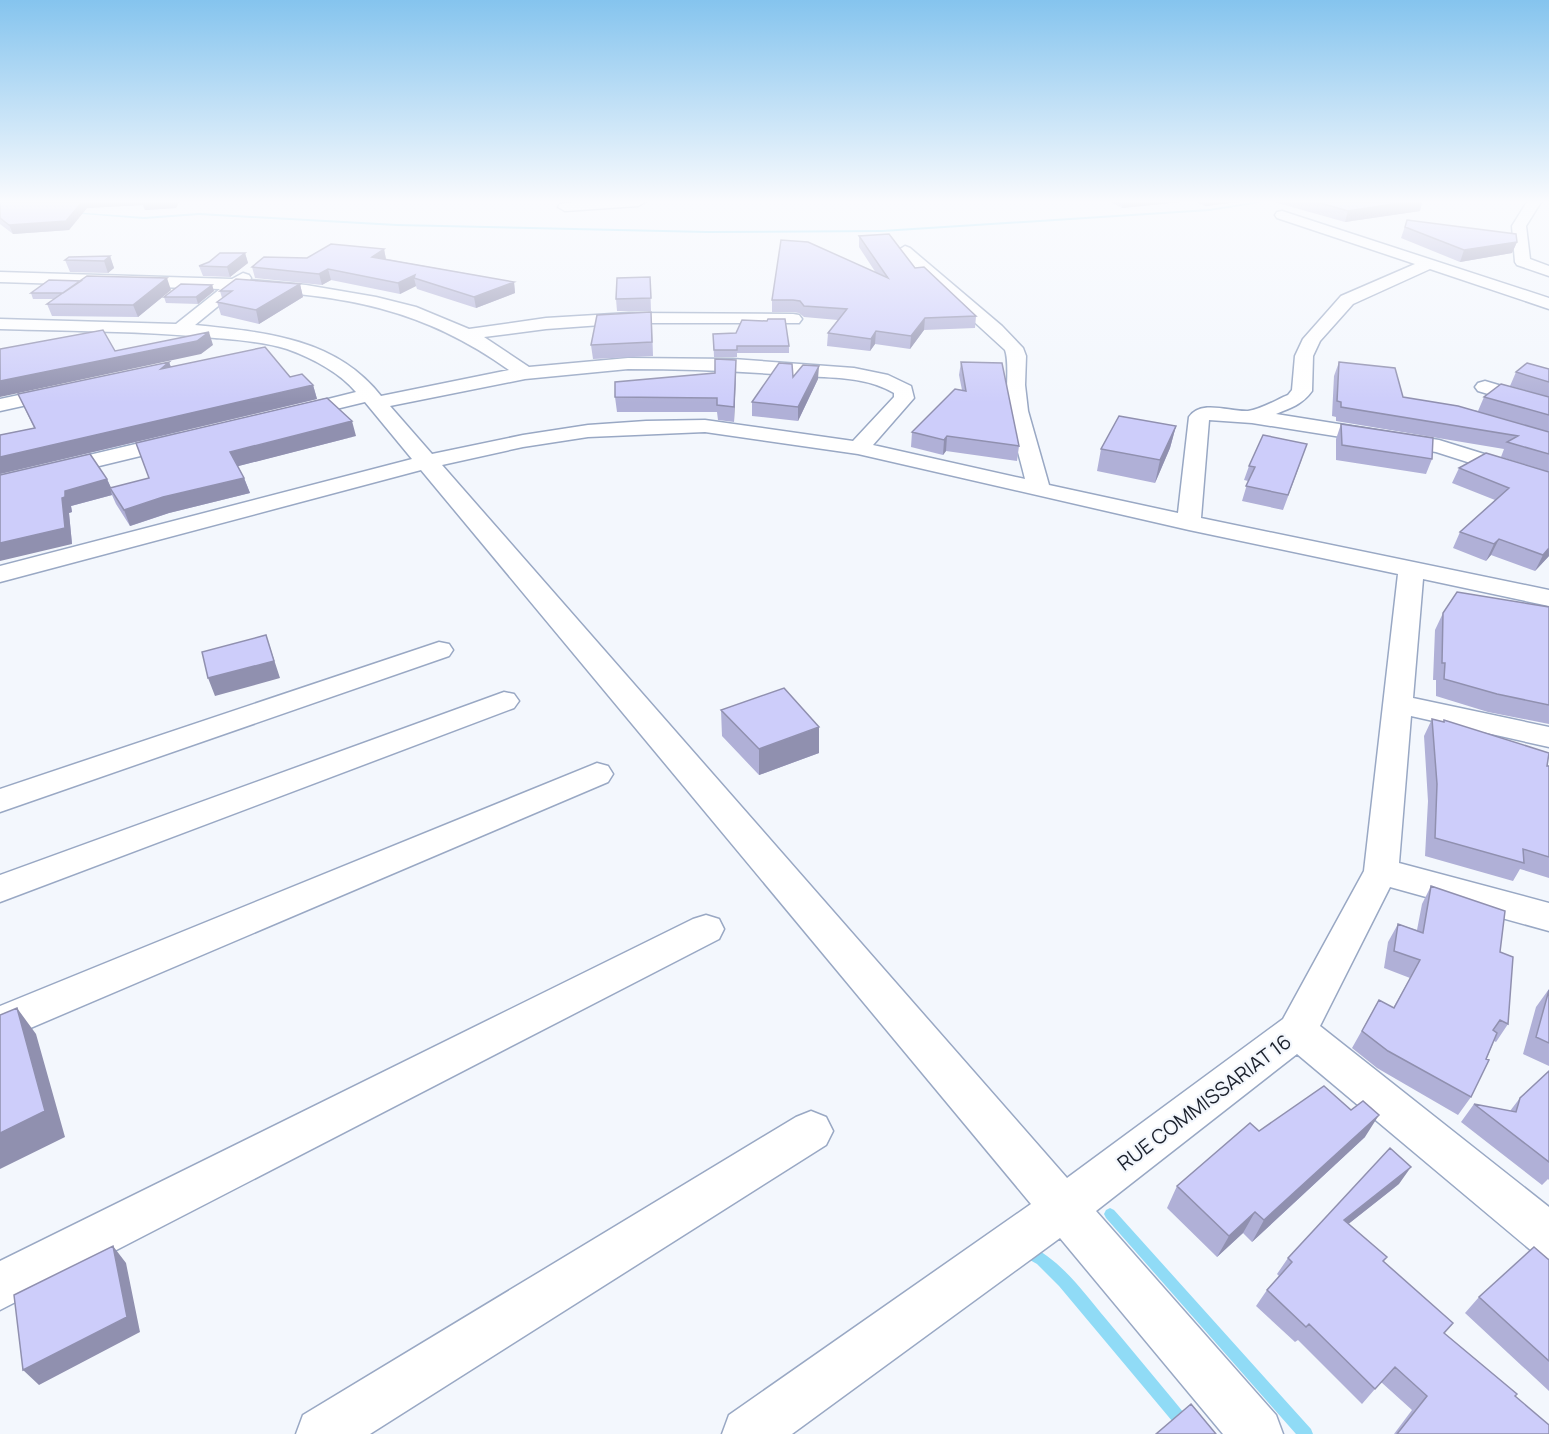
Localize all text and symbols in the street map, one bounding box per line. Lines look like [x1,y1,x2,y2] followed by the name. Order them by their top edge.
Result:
[1112,1028,1296,1176] street label: RUE COMMISSARIAT 16

